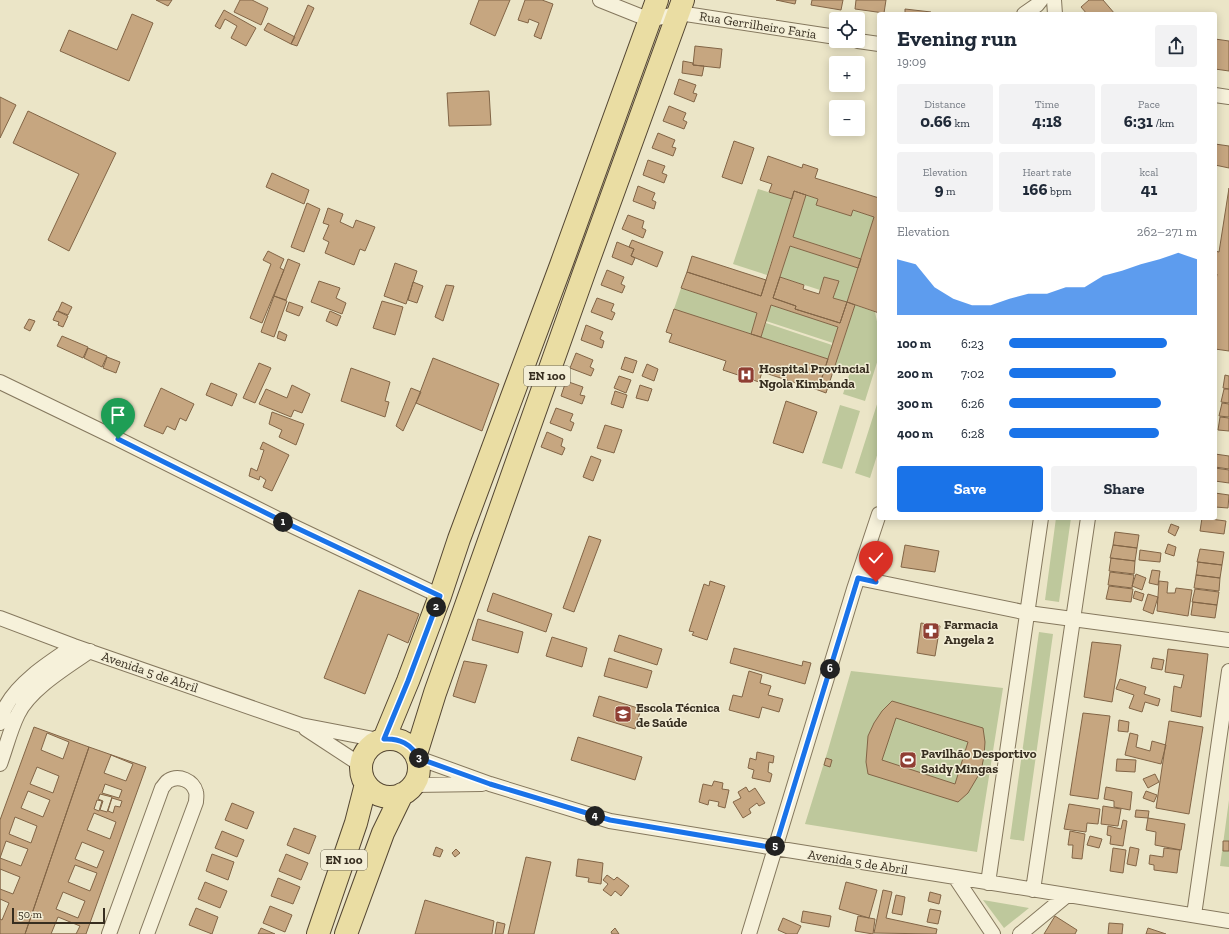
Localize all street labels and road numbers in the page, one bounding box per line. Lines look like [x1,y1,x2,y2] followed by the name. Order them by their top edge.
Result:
[698,8,818,42] street label: Rua Gerrilheiro Faria
[524,366,570,386] road number: EN 100
[100,648,201,696] street label: Avenida 5 de Abril
[807,847,910,877] street label: Avenida 5 de Abril
[321,850,367,870] road number: EN 100

